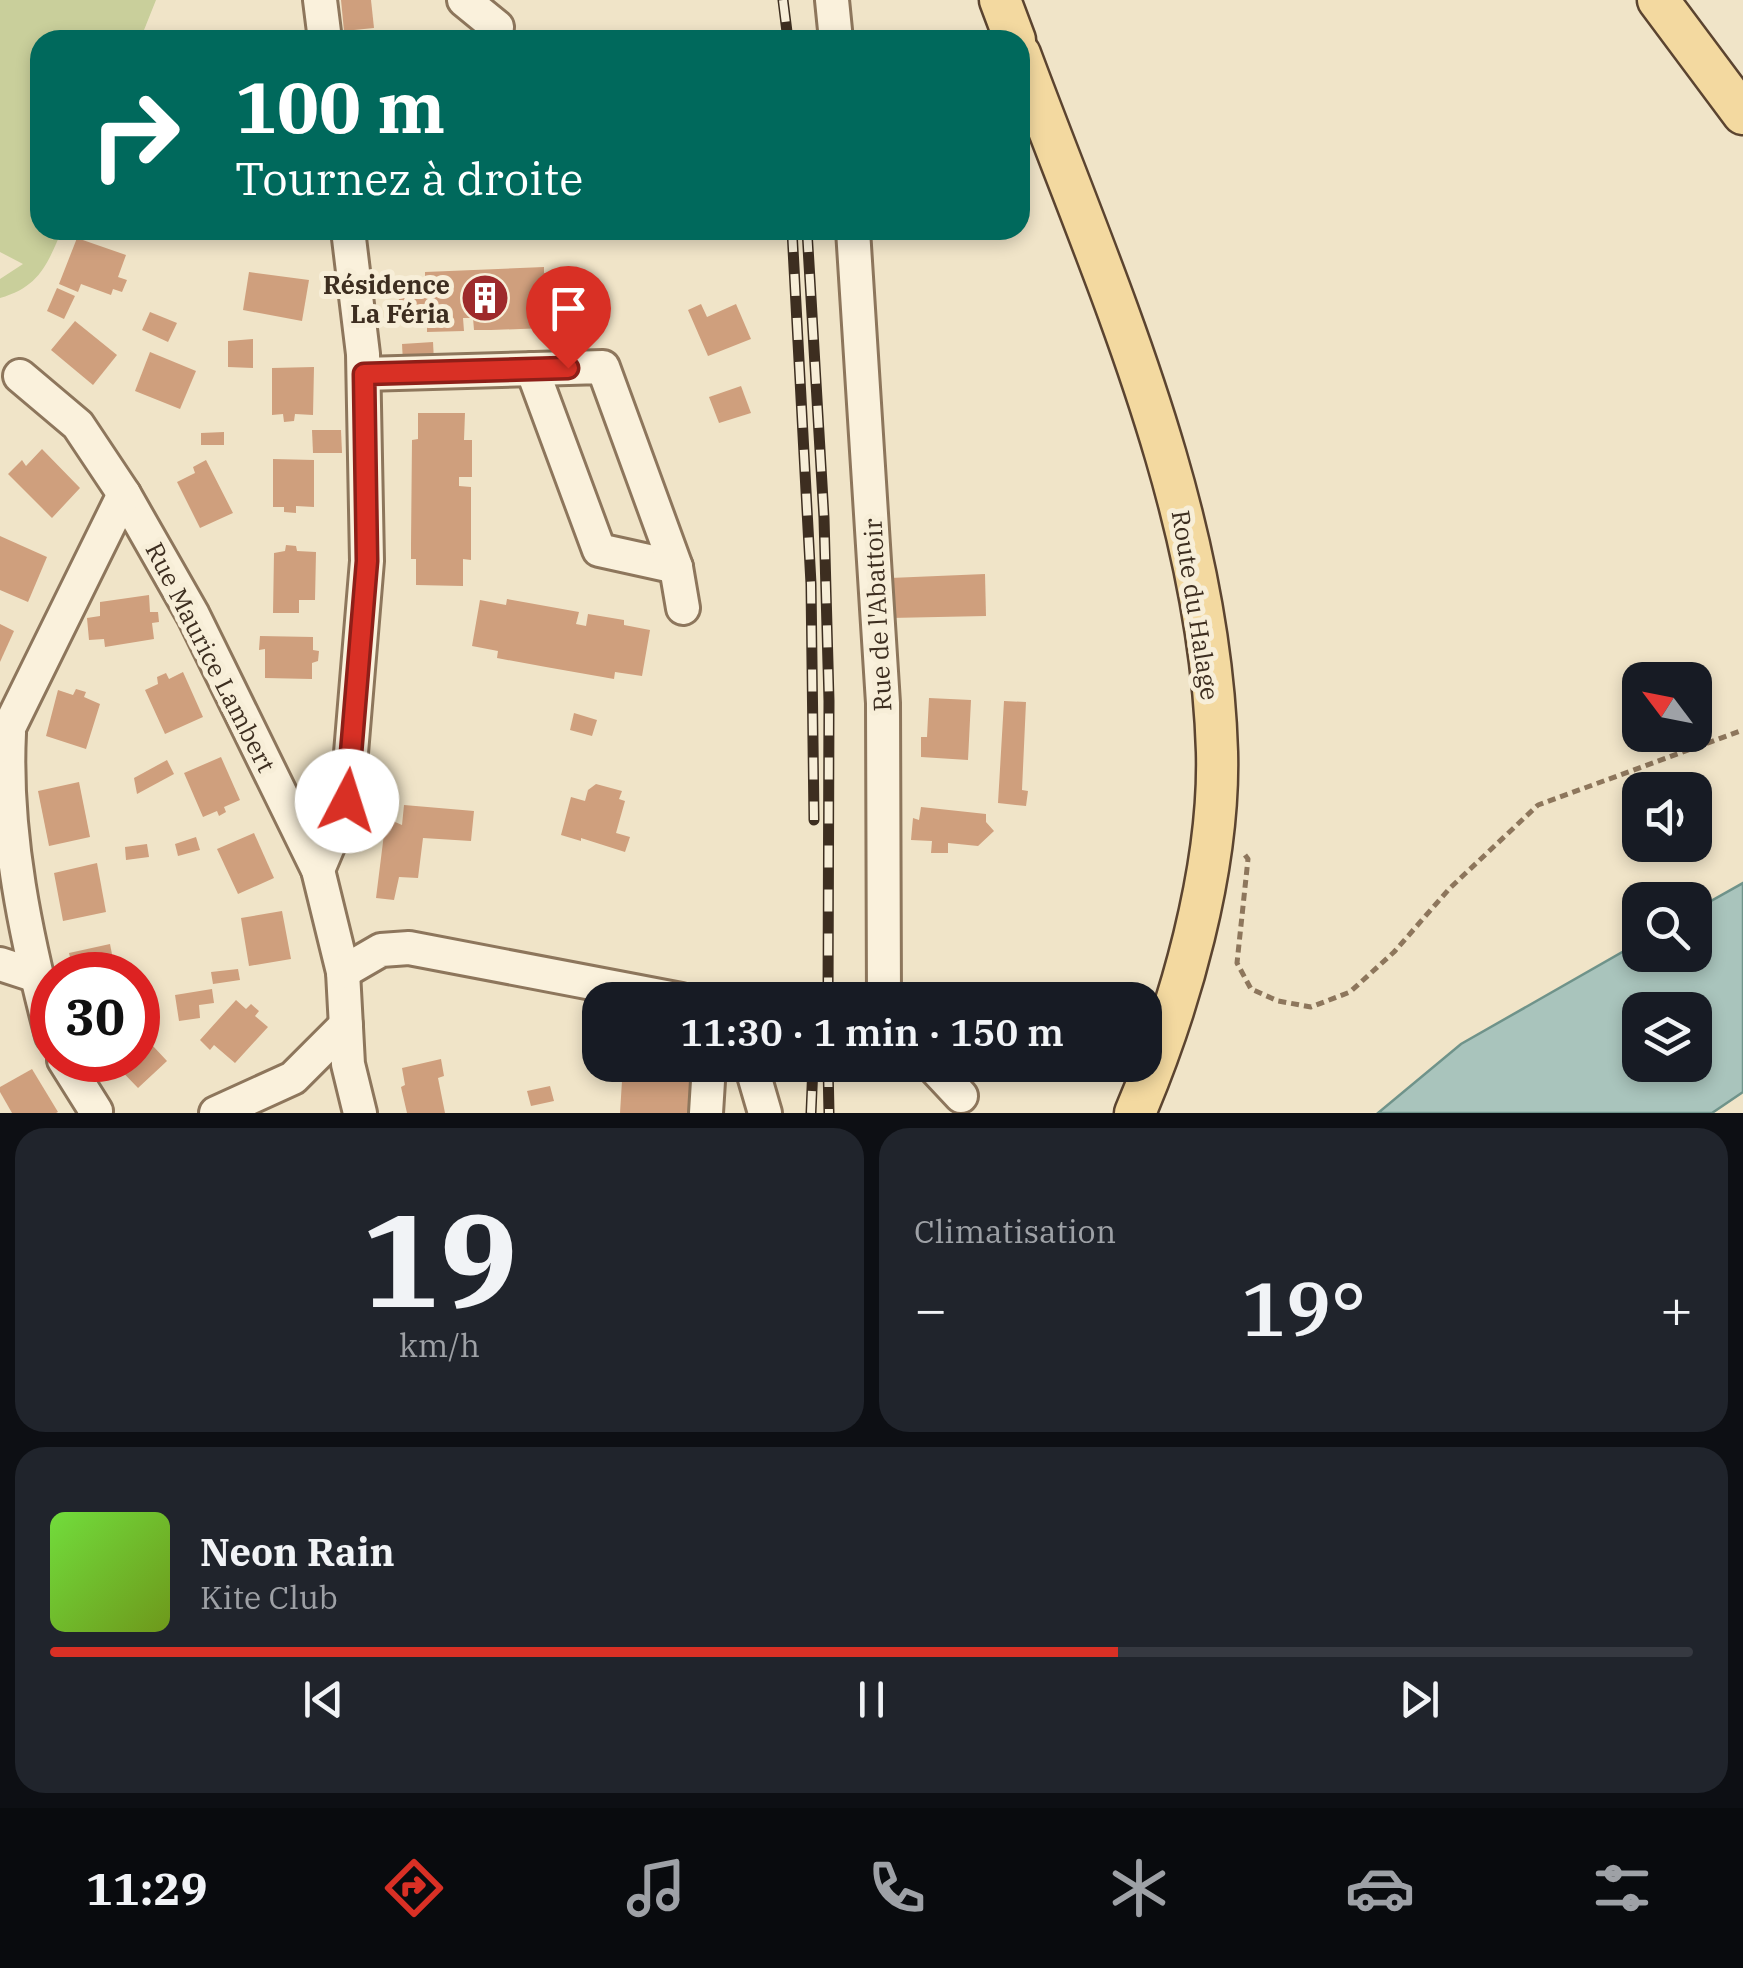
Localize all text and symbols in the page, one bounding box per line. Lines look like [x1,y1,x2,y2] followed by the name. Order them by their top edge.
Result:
[235,61,445,152] text: 100 m
[70,70,200,200] icon: right
[235,149,583,207] text: Tournez à droite
[526,266,611,369] pin
[323,268,450,330] place label: Résidence La Féria
[459,272,511,324] building icon: Résidence La Féria
[541,281,596,336] icon: arrive
[1165,508,1227,702] street label: Route du Halage
[855,518,899,712] street label: Rue de l'Abattoir
[139,536,283,778] street label: Rue Maurice Lambert
[1622,662,1712,752] north arrow
[1622,662,1712,1082] map controls
[295,749,399,853] position arrow
[1622,772,1712,862] button: sound
[1622,882,1712,972] button: search
[30,952,160,1082] speed limit sign: 30
[1622,992,1712,1082] button: layers
[680,1007,1064,1056] text: 11:30 · 1 min · 150 m
[361,1174,518,1343] text: 19
[914,1210,1116,1252] text: Climatisation
[1241,1259,1366,1357] text: 19°
[914,1273,947,1344] text: −
[1660,1273,1693,1344] text: +
[399,1324,480,1366] text: km/h
[200,1527,395,1576] text: Neon Rain
[200,1576,338,1618] text: Kite Club
[296,1672,351,1727] icon: previous
[844,1672,899,1727] icon: pause
[1392,1672,1447,1727] icon: next
[379,1853,449,1923] icon: directions
[621,1853,691,1923] icon: music
[862,1853,932,1923] icon: phone
[1104,1853,1174,1923] icon: climate
[1345,1853,1415,1923] icon: car
[1587,1853,1657,1923] icon: filters
[86,1859,207,1917] text: 11:29

